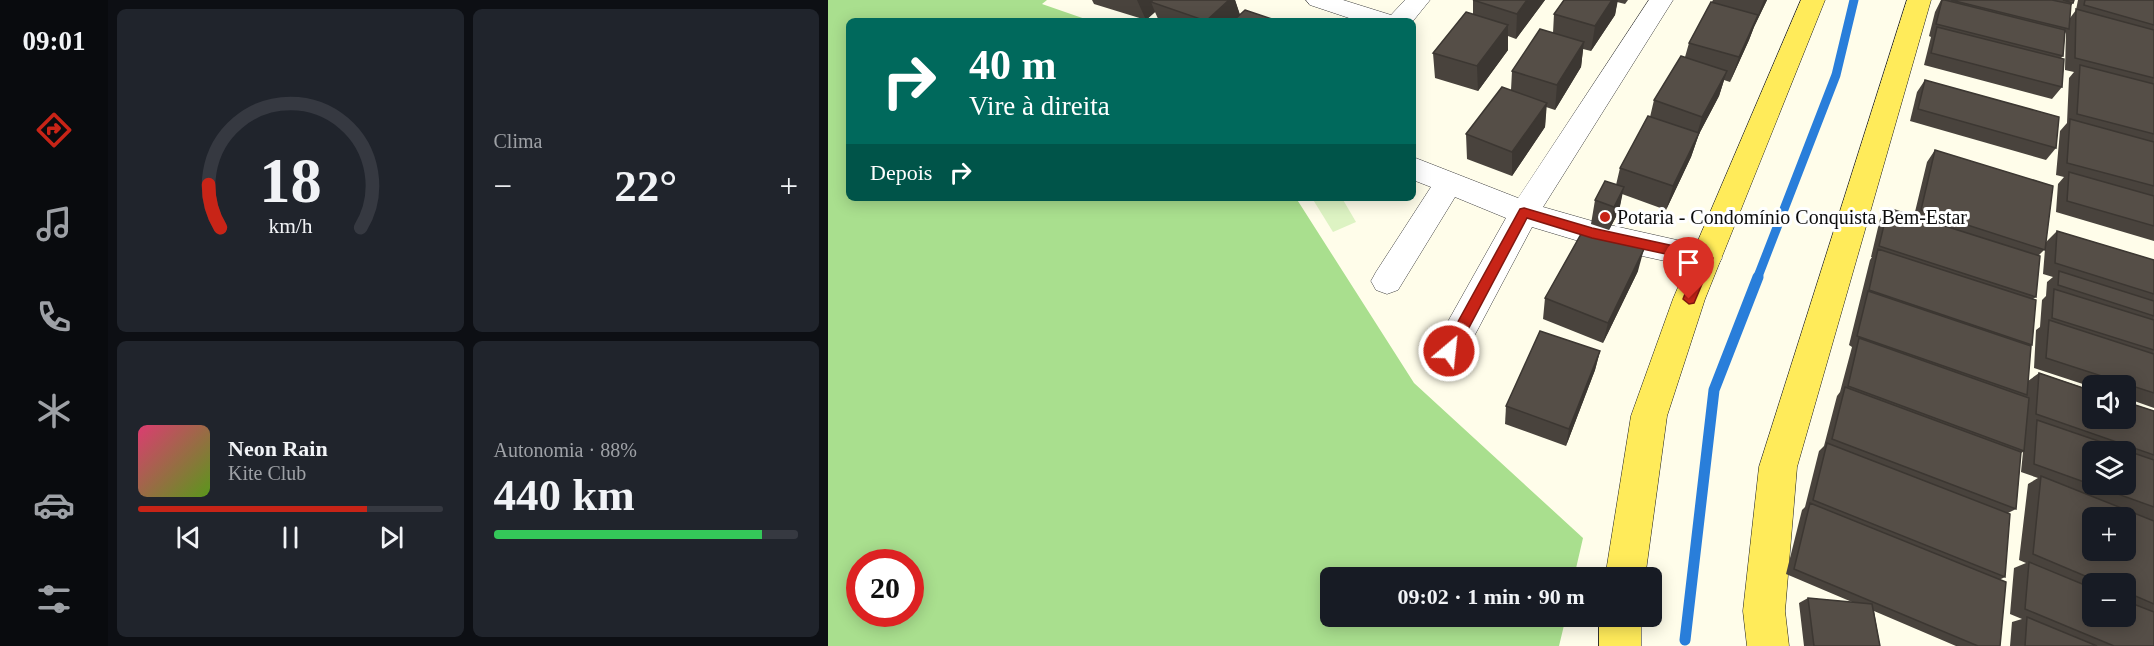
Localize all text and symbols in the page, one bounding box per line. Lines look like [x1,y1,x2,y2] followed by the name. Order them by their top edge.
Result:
[23,26,86,56] text: 09:01
[870,42,948,120] icon: right
[969,42,1057,88] text: 40 m
[969,91,1110,121] text: Vire à direita
[33,109,75,151] icon: directions
[494,130,542,152] text: Clima
[259,146,321,215] text: 18
[944,156,977,189] icon: right
[870,160,932,185] text: Depois
[614,161,677,211] text: 22°
[494,168,512,204] text: −
[779,168,798,204] text: +
[33,203,75,245] icon: music
[1617,206,1967,229] place label: Potaria - Condomínio Conquista Bem-Estar
[1598,210,1612,224] marker: Potaria - Condomínio Conquista Bem-Estar
[268,214,313,238] text: km/h
[1663,237,1714,299] pin
[1672,246,1705,279] icon: arrive
[33,296,75,338] icon: phone
[1417,319,1481,383] position arrow
[2082,375,2136,627] map controls
[2082,375,2136,429] button: sound
[33,390,75,432] icon: climate
[228,436,328,461] text: Neon Rain
[494,439,637,461] text: Autonomia · 88%
[2082,441,2136,495] button: layers
[228,462,306,484] text: Kite Club
[494,470,635,520] text: 440 km
[33,484,75,526] icon: car
[2082,507,2136,561] button: +
[172,521,205,554] icon: previous
[274,521,307,554] icon: pause
[375,521,408,554] icon: next
[846,549,924,627] speed limit sign: 20
[2082,573,2136,627] button: −
[33,578,75,620] icon: filters
[1398,584,1585,609] text: 09:02 · 1 min · 90 m

